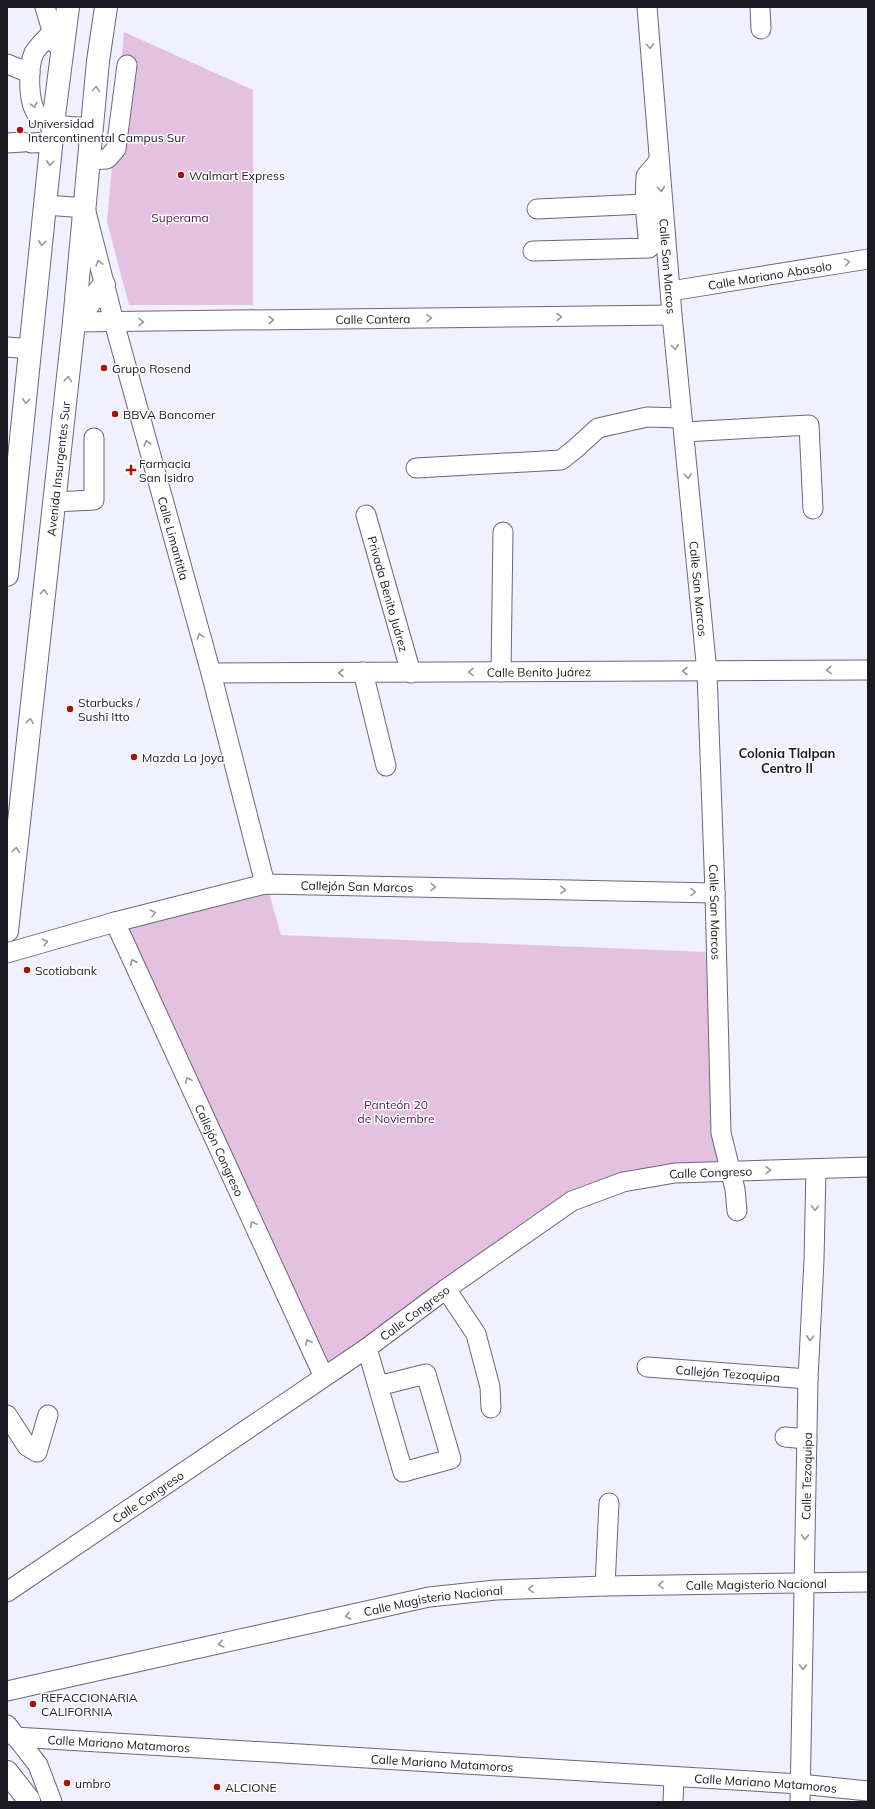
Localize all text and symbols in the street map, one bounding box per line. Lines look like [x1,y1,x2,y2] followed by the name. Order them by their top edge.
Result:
[645,43,654,49] one-way arrow
[91,86,100,92] one-way arrow
[29,101,38,108] one-way arrow
[28,116,186,145] place label: Universidad Intercontinental Campus Sur
[15,125,25,135] marker: Universidad Intercontinental Campus Sur
[45,160,54,166] one-way arrow
[189,168,285,183] place label: Walmart Express
[176,170,186,180] marker: Walmart Express
[656,186,665,192] one-way arrow
[151,210,209,225] park label: Superama
[657,218,679,315] street label: Calle San Marcos
[38,240,47,246] one-way arrow
[707,257,833,292] street label: Calle Mariano Abasolo
[844,258,850,267] one-way arrow
[95,260,104,267] one-way arrow
[335,311,411,326] street label: Calle Cantera
[556,313,562,321] one-way arrow
[426,314,432,322] one-way arrow
[268,316,274,324] one-way arrow
[138,317,144,326] one-way arrow
[671,344,680,350] one-way arrow
[112,361,191,376] place label: Grupo Rosend
[99,363,109,373] marker: Grupo Rosend
[63,376,72,382] one-way arrow
[21,398,30,404] one-way arrow
[43,400,73,537] street label: Avenida Insurgentes Sur
[123,407,216,422] place label: BBVA Bancomer
[110,409,120,419] marker: BBVA Bancomer
[143,439,152,446] one-way arrow
[139,456,194,485] place label: Farmacia San Isidro
[126,465,136,475] marker: Farmacia San Isidro
[683,473,692,479] one-way arrow
[155,495,192,582] street label: Calle Limantitla
[365,534,412,654] street label: Privada Benito Juárez
[687,540,711,637] street label: Calle San Marcos
[39,589,48,595] one-way arrow
[196,632,205,639] one-way arrow
[487,664,591,679] street label: Calle Benito Juárez
[826,666,832,674] one-way arrow
[682,667,688,676] one-way arrow
[468,668,474,676] one-way arrow
[338,669,344,677] one-way arrow
[78,695,140,724] place label: Starbucks / Sushi Itto
[65,704,75,714] marker: Starbucks / Sushi Itto
[25,718,34,724] one-way arrow
[739,745,835,776] district label: Colonia Tlalpan Centro II
[142,750,224,765] place label: Mazda La Joya
[129,752,139,762] marker: Mazda La Joya
[11,847,20,853] one-way arrow
[706,864,724,960] street label: Calle San Marcos
[300,877,413,894] street label: Callejón San Marcos
[430,883,436,891] one-way arrow
[560,886,566,894] one-way arrow
[690,888,696,896] one-way arrow
[150,909,156,917] one-way arrow
[41,938,48,947] one-way arrow
[130,958,138,966] one-way arrow
[35,963,98,978] place label: Scotiabank
[22,965,32,975] marker: Scotiabank
[184,1077,192,1084] one-way arrow
[358,1097,434,1126] park label: Panteón 20 de Noviembre
[192,1102,248,1199] street label: Callejón Congreso
[668,1163,753,1181] street label: Calle Congreso
[765,1166,771,1175] one-way arrow
[811,1205,819,1211] one-way arrow
[250,1220,258,1227] one-way arrow
[377,1282,452,1344] street label: Calle Congreso
[805,1335,814,1341] one-way arrow
[305,1338,313,1346] one-way arrow
[675,1362,780,1384] street label: Callejón Tezoquipa
[798,1432,814,1520] street label: Calle Tezoquipa
[109,1467,186,1526] street label: Calle Congreso
[801,1534,809,1540] one-way arrow
[686,1575,827,1592] street label: Calle Magisterio Nacional
[658,1581,664,1589] one-way arrow
[362,1582,503,1619] street label: Calle Magisterio Nacional
[528,1584,534,1593] one-way arrow
[344,1611,351,1619] one-way arrow
[217,1639,224,1647] one-way arrow
[799,1664,807,1670] one-way arrow
[41,1690,138,1719] place label: REFACCIONARIA CALIFORNIA
[28,1699,38,1709] marker: REFACCIONARIA CALIFORNIA
[47,1731,191,1755] street label: Calle Mariano Matamoros
[370,1751,514,1774] street label: Calle Mariano Matamoros
[694,1770,838,1795] street label: Calle Mariano Matamoros
[75,1776,111,1791] place label: umbro
[62,1778,72,1788] marker: umbro
[225,1780,277,1795] place label: ALCIONE
[212,1782,222,1792] marker: ALCIONE

